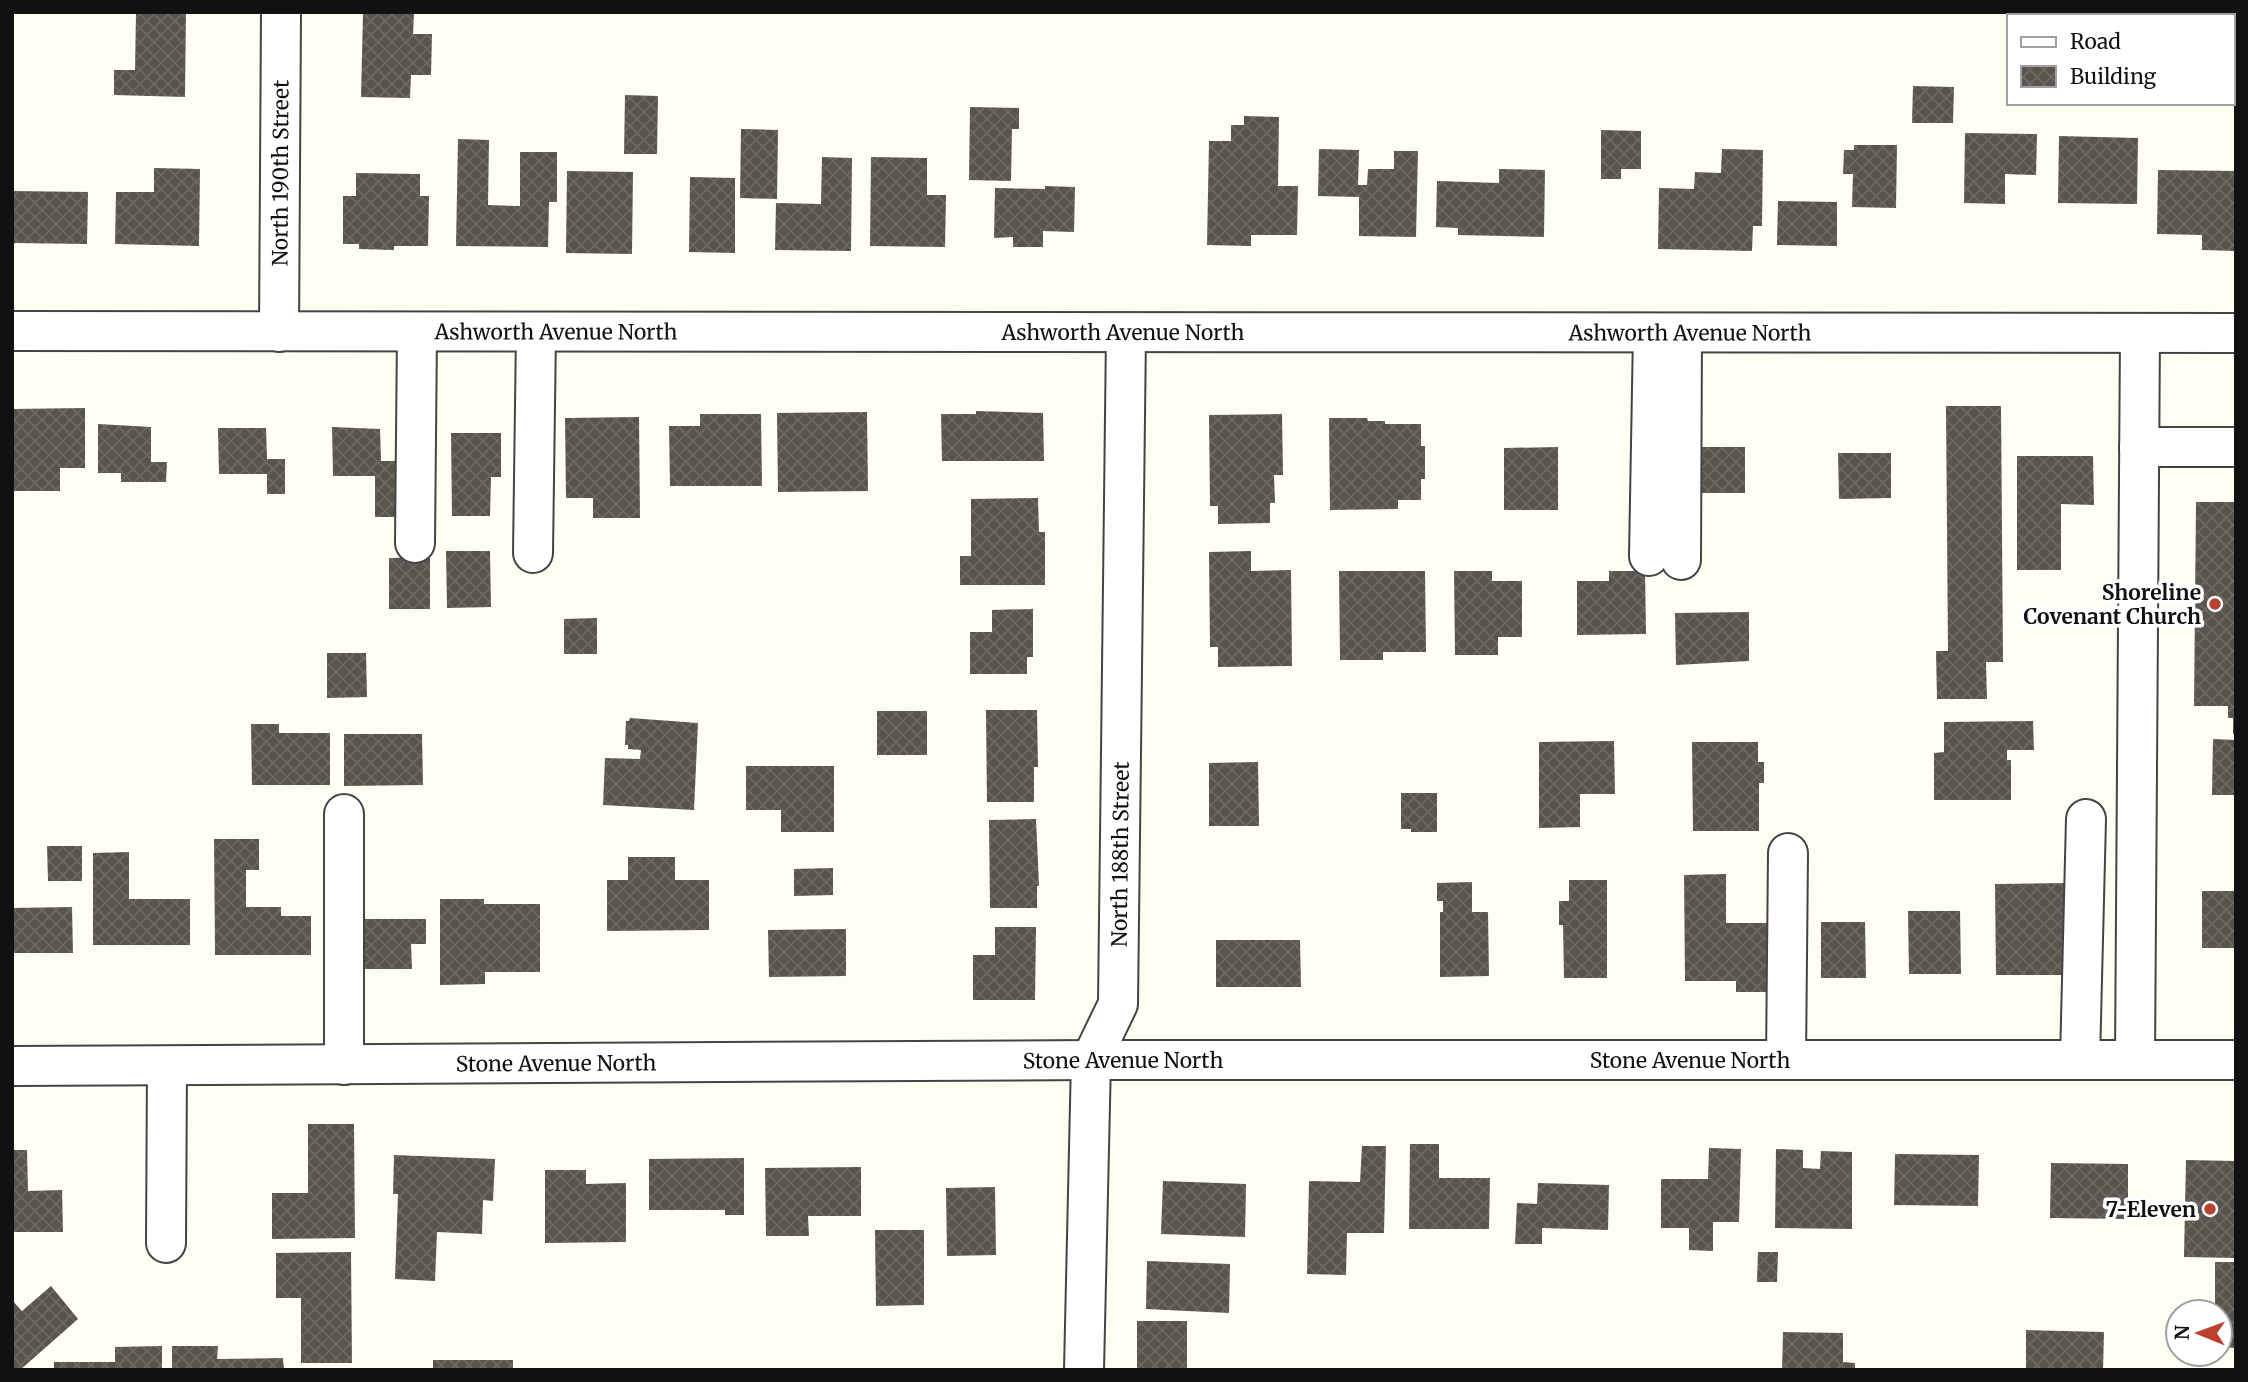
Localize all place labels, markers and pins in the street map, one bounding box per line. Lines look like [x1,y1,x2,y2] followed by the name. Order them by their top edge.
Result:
[2024,579,2201,630] place label: Shoreline Covenant Church
[2207,596,2223,612] marker: Shoreline Covenant Church
[2106,1196,2196,1223] place label: 7-Eleven
[2202,1201,2218,1217] marker: 7-Eleven

